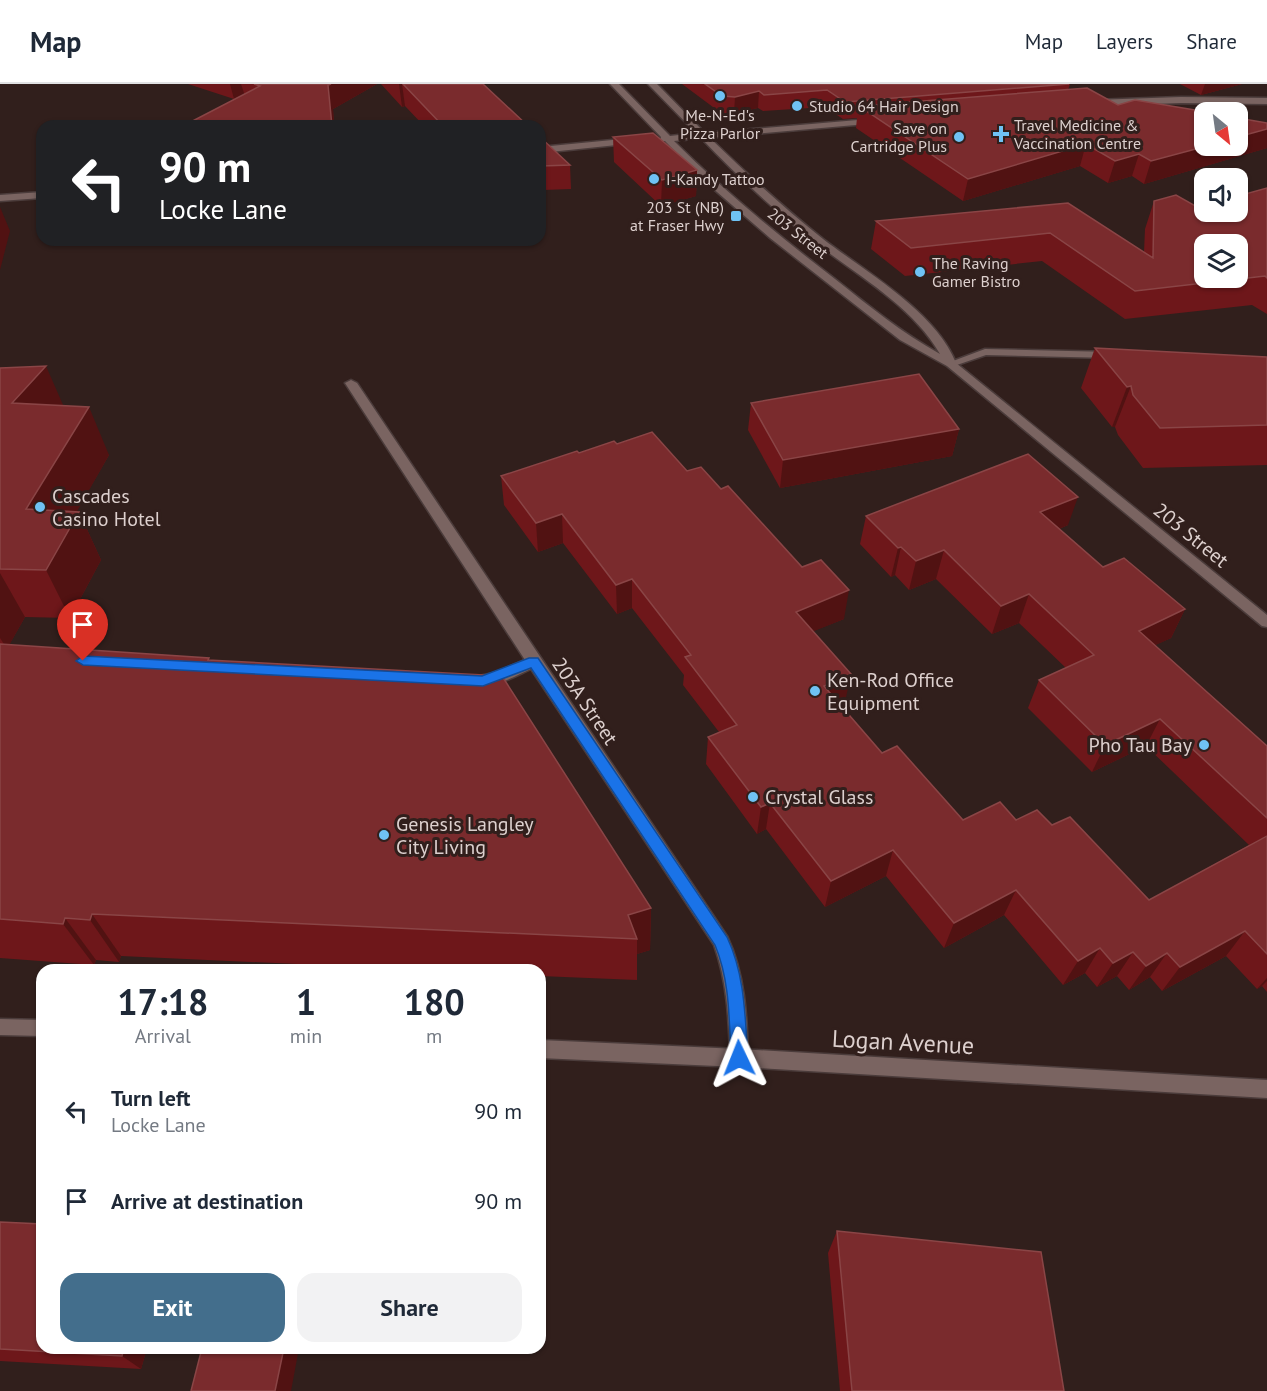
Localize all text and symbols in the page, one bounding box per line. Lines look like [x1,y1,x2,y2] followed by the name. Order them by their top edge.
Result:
[30,23,81,60] text: Map
[1025,28,1063,55] text: Map
[1096,28,1153,55] text: Layers
[1186,28,1237,55] text: Share
[713,89,727,103] marker: Me-N-Ed's Pizza Parlor
[809,96,959,116] place label: Studio 64 Hair Design
[790,99,804,113] marker: Studio 64 Hair Design
[1194,102,1248,156] north arrow
[1194,102,1248,288] map controls
[680,105,761,143] place label: Me-N-Ed's Pizza Parlor
[1013,115,1141,153] place label: Travel Medicine & Vaccination Centre
[851,118,947,156] place label: Save on Cartridge Plus
[992,125,1010,143] marker: Travel Medicine & Vaccination Centre
[952,130,966,144] marker: Save on Cartridge Plus
[159,139,251,194] text: 90 m
[60,144,138,222] icon: left
[1194,168,1248,222] button: sound
[666,169,765,189] place label: I-Kandy Tattoo
[647,172,661,186] marker: I-Kandy Tattoo
[159,192,287,226] text: Locke Lane
[630,197,725,235] place label: 203 St (NB) at Fraser Hwy
[764,203,833,263] street label: 203 Street
[729,209,743,223] marker: 203 St (NB) at Fraser Hwy
[1194,234,1248,288] button: layers
[932,253,1020,291] place label: The Raving Gamer Bistro
[913,265,927,279] marker: The Raving Gamer Bistro
[52,483,161,532] place label: Cascades Casino Hotel
[1148,497,1234,573] street label: 203 Street
[33,500,47,514] marker: Cascades Casino Hotel
[57,599,108,661] pin
[66,608,99,641] icon: arrive
[546,652,624,750] street label: 203A Street
[827,667,954,716] place label: Ken-Rod Office Equipment
[808,684,822,698] marker: Ken-Rod Office Equipment
[1088,732,1193,758] place label: Pho Tau Bay
[1197,738,1211,752] marker: Pho Tau Bay
[765,784,873,810] place label: Crystal Glass
[746,790,760,804] marker: Crystal Glass
[396,811,534,860] place label: Genesis Langley City Living
[377,828,391,842] marker: Genesis Langley City Living
[117,978,209,1025] text: 17:18
[296,978,316,1025] text: 1
[404,978,465,1025] text: 180
[135,1023,191,1049] text: Arrival
[290,1023,322,1049] text: min
[426,1023,442,1049] text: m
[831,1023,975,1061] street label: Logan Avenue
[707,1026,771,1090] position arrow
[111,1084,191,1112] text: Turn left
[60,1095,93,1128] icon: left
[474,1097,522,1125] text: 90 m
[111,1112,206,1138] text: Locke Lane
[60,1185,93,1218] icon: arrive
[111,1187,303,1215] text: Arrive at destination
[474,1187,522,1215] text: 90 m
[60,1273,285,1342] button: Exit
[297,1273,522,1342] button: Share

